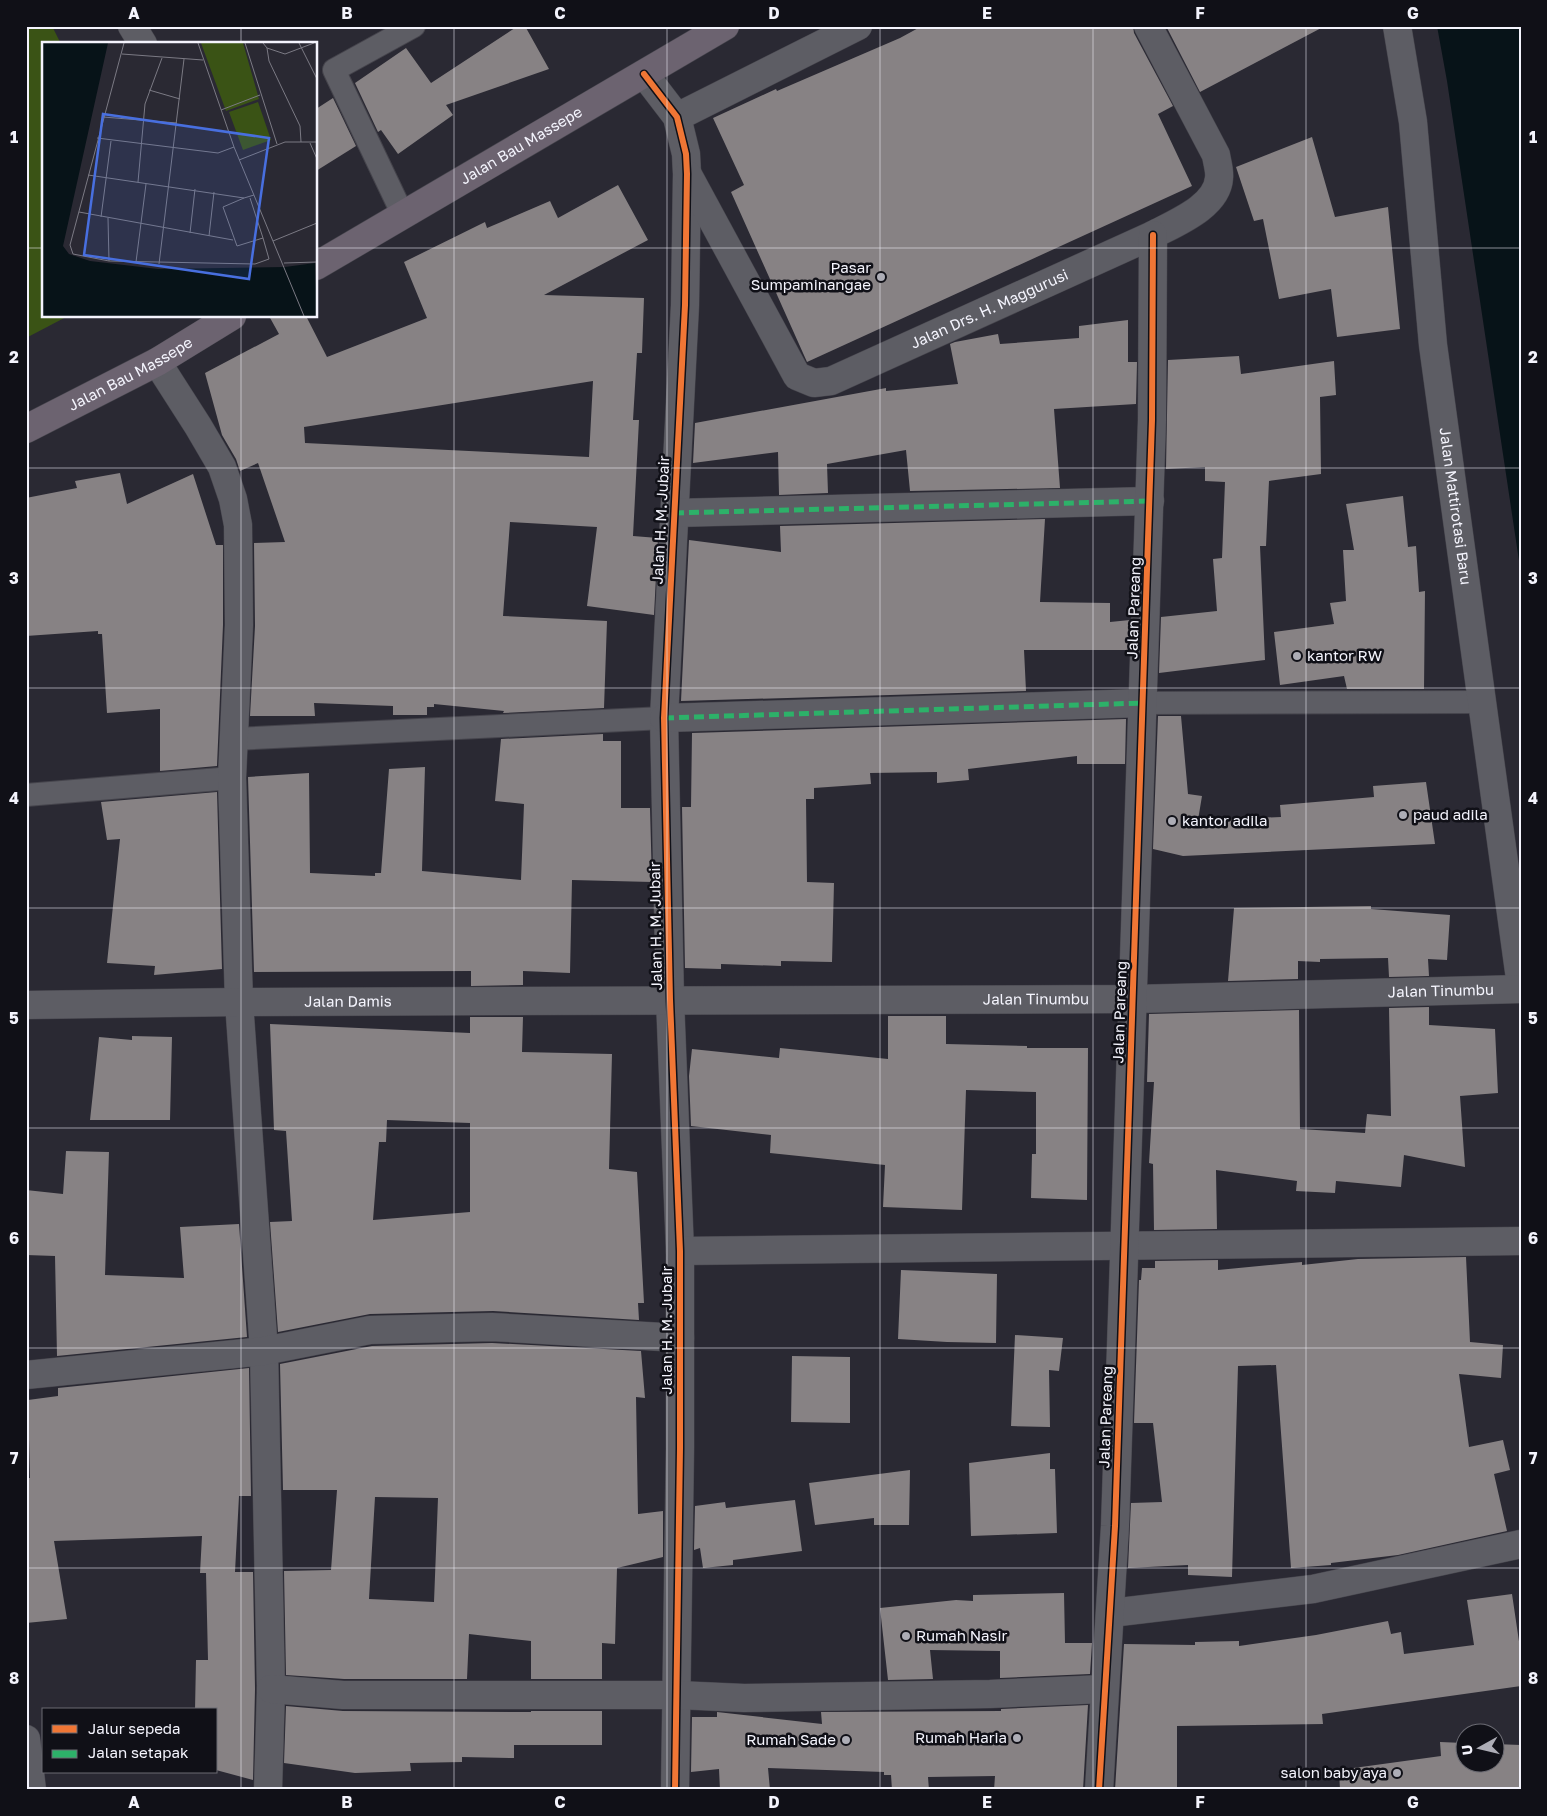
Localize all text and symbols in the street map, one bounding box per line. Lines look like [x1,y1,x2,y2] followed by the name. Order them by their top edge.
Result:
[128,3,140,23] text: A
[341,3,353,23] text: B
[554,3,566,23] text: C
[768,3,780,23] text: D
[982,3,992,23] text: E
[1195,3,1205,23] text: F
[1407,3,1419,23] text: G
[42,42,318,318] inset map
[457,102,585,187] street label: Jalan Bau Massepe
[10,127,18,147] text: 1
[1529,127,1537,147] text: 1
[751,258,871,293] place label: Pasar Sumpaminangae
[907,265,1071,352] street label: Jalan Drs. H. Maggurusi
[875,271,887,283] marker: Pasar Sumpaminangae
[65,332,196,414] street label: Jalan Bau Massepe
[9,347,19,367] text: 2
[1528,347,1538,367] text: 2
[1436,426,1476,586] street label: Jalan Mattirotasi Baru
[648,455,672,585] street label: Jalan H. M. Jubair
[1122,556,1144,660] street label: Jalan Pareang
[9,568,19,588] text: 3
[1528,568,1538,588] text: 3
[1307,646,1382,664] place label: kantor RW
[1291,650,1303,662] marker: kantor RW
[9,788,19,808] text: 4
[1528,788,1538,808] text: 4
[1413,805,1488,823] place label: paud adila
[1397,809,1409,821] marker: paud adila
[1182,811,1267,829] place label: kantor adila
[1166,815,1178,827] marker: kantor adila
[645,861,665,991] street label: Jalan H. M. Jubair
[1108,960,1130,1064] street label: Jalan Pareang
[1387,980,1494,1000] street label: Jalan Tinumbu
[983,989,1089,1008] street label: Jalan Tinumbu
[304,991,392,1010] street label: Jalan Damis
[9,1008,19,1028] text: 5
[1528,1008,1538,1028] text: 5
[9,1228,19,1248] text: 6
[1528,1228,1538,1248] text: 6
[657,1265,675,1394] street label: Jalan H. M. Jubair
[1094,1365,1116,1469] street label: Jalan Pareang
[10,1448,19,1468] text: 7
[1529,1448,1538,1468] text: 7
[916,1626,1008,1644] place label: Rumah Nasir
[900,1630,912,1642] marker: Rumah Nasir
[9,1668,19,1688] text: 8
[1528,1668,1538,1688] text: 8
[42,1708,218,1774] legend
[88,1719,181,1737] text: Jalur sepeda
[1454,1724,1504,1774] north arrow
[915,1728,1007,1746] place label: Rumah Haria
[746,1730,836,1748] place label: Rumah Sade
[1011,1732,1023,1744] marker: Rumah Haria
[840,1734,852,1746] marker: Rumah Sade
[88,1743,189,1761] text: Jalan setapak
[1458,1744,1476,1756] text: U
[1281,1763,1387,1781] place label: salon baby aya
[1391,1767,1403,1779] marker: salon baby aya
[128,1792,140,1812] text: A
[341,1792,353,1812] text: B
[554,1792,566,1812] text: C
[768,1792,780,1812] text: D
[982,1792,992,1812] text: E
[1195,1792,1205,1812] text: F
[1407,1792,1419,1812] text: G

